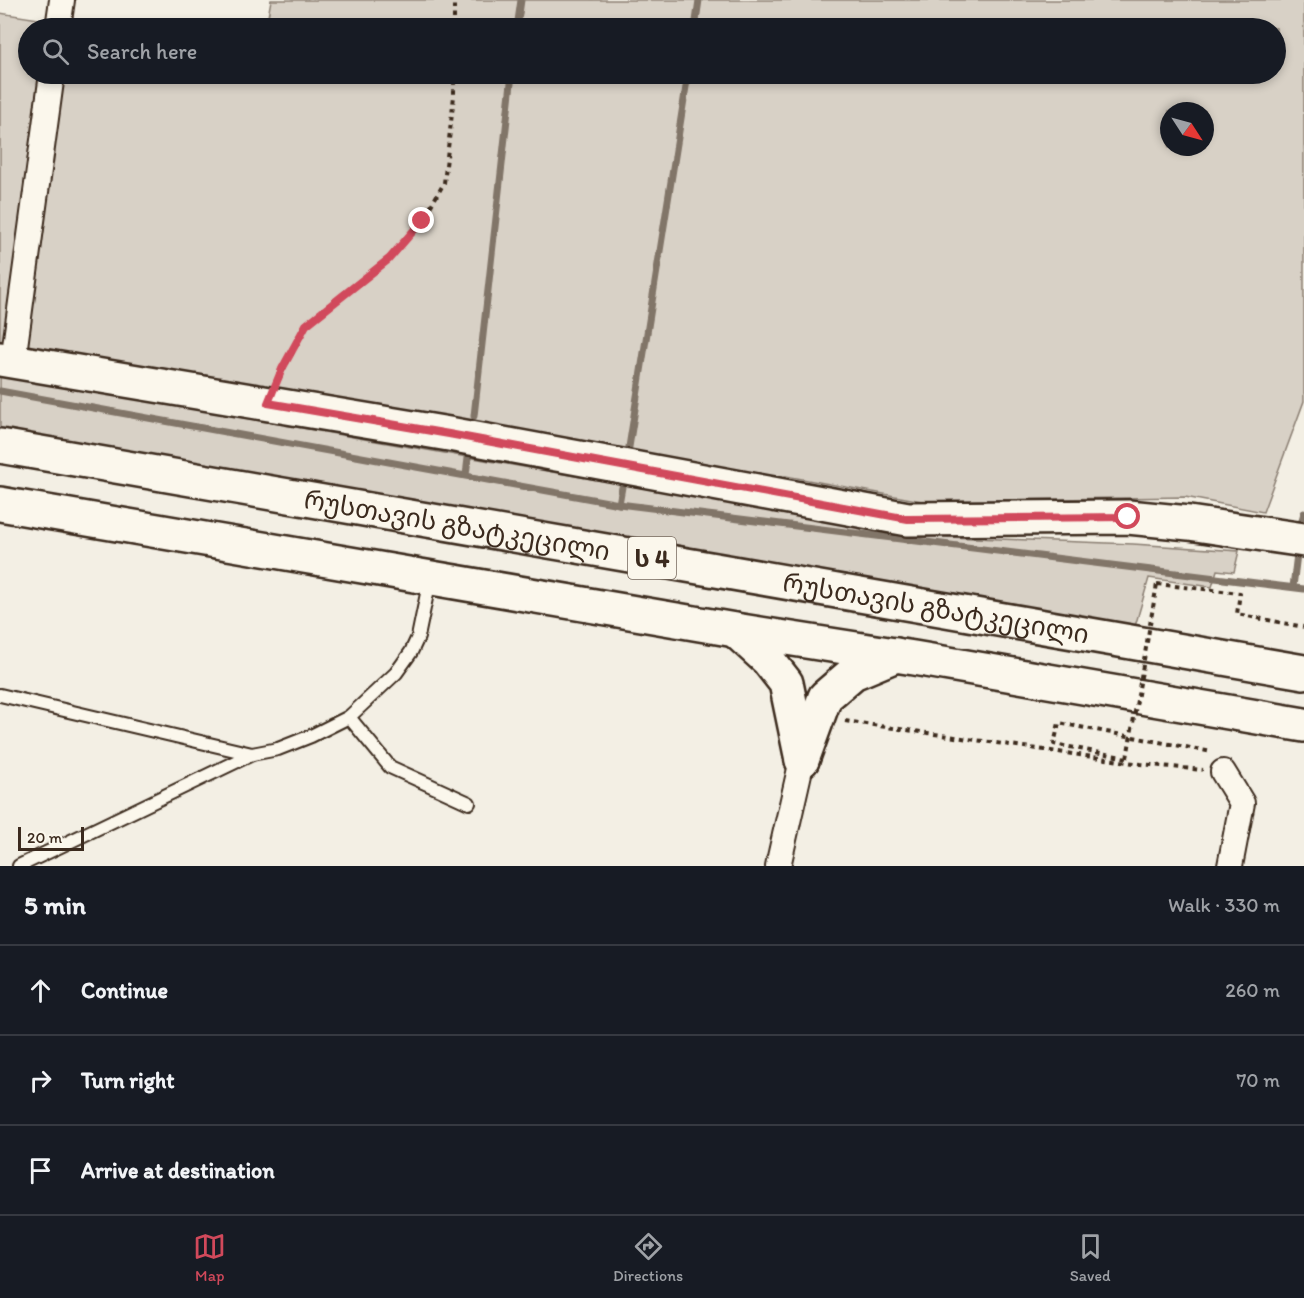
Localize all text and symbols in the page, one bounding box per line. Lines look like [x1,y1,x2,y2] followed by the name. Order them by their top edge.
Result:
[18,18,1286,84] search box
[39,35,72,68] icon: search
[87,38,197,65] text: Search here
[1160,102,1214,156] north arrow
[408,207,434,233] route end
[302,483,613,567] street label: რუსთავის გზატკეცილი
[1114,503,1140,529] route start
[628,537,676,579] road number: ს 4
[781,566,1091,650] street label: რუსთავის გზატკეცილი
[18,824,84,852] scale bar
[27,828,62,847] text: 20 m
[24,889,86,921] text: 5 min
[1168,893,1280,917] text: Walk · 330 m
[24,974,57,1007] icon: ahead
[81,977,168,1004] text: Continue
[1225,978,1280,1002] text: 260 m
[24,1064,57,1097] icon: right
[81,1067,175,1094] text: Turn right
[1236,1068,1280,1092] text: 70 m
[24,1154,57,1187] icon: arrive
[81,1157,275,1184] text: Arrive at destination
[193,1230,226,1285] tab: Map
[613,1230,683,1285] tab: Directions
[1070,1230,1111,1285] tab: Saved

